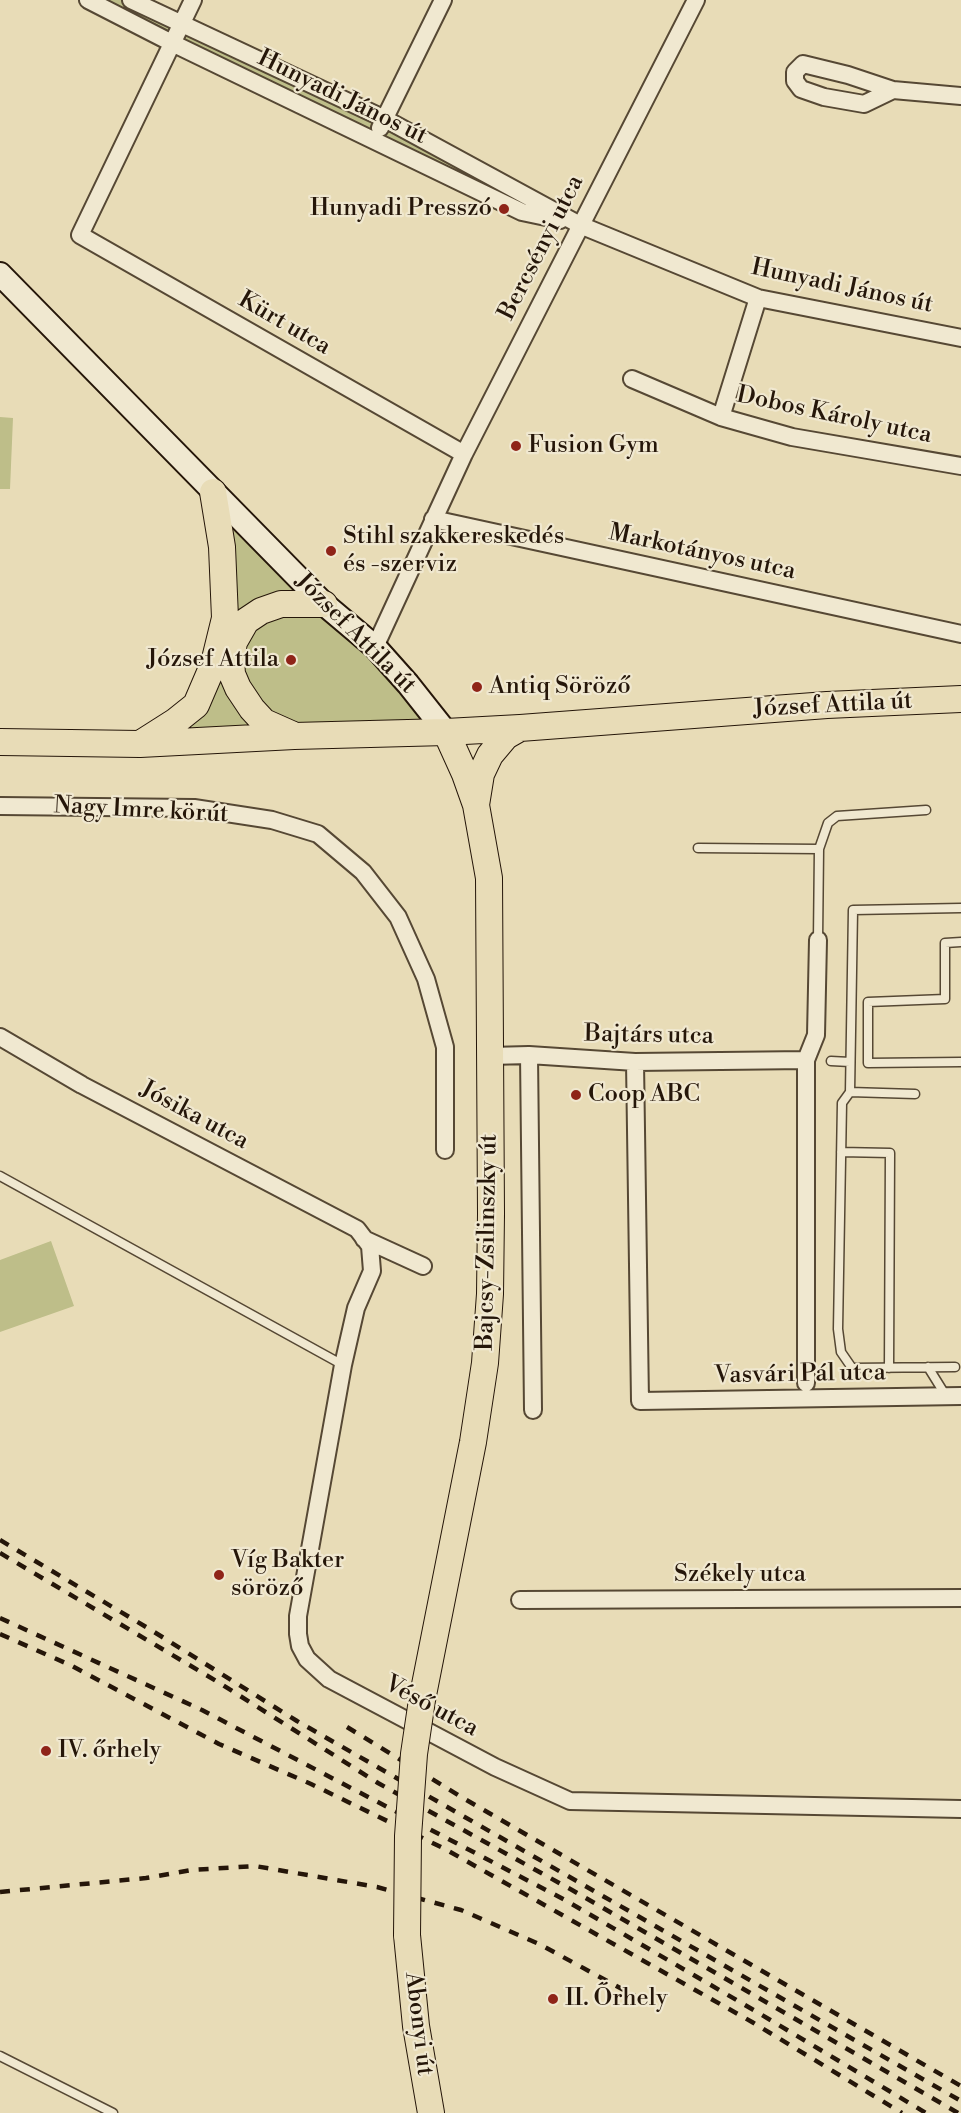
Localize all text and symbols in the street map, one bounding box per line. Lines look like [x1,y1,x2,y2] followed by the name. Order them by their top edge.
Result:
[253,45,431,151] street label: Hunyadi János út
[493,171,591,325] street label: Bercsényi utca
[310,195,492,223] place label: Hunyadi Presszó
[497,202,511,216] marker: Hunyadi Presszó
[749,254,935,320] street label: Hunyadi János út
[233,286,335,362] street label: Kürt utca
[734,381,934,451] street label: Dobos Károly utca
[528,432,659,460] place label: Fusion Gym
[509,439,523,453] marker: Fusion Gym
[606,519,798,587] street label: Markotányos utca
[343,523,564,579] place label: Stihl szakkereskedés és -szerviz
[324,544,338,558] marker: Stihl szakkereskedés és -szerviz
[289,568,421,700] street label: József Attila út
[147,646,279,674] place label: József Attila
[284,653,298,667] marker: József Attila
[489,673,631,701] place label: Antiq Söröző
[470,680,484,694] marker: Antiq Söröző
[753,687,913,725] street label: József Attila út
[53,792,229,830] street label: Nagy Imre körút
[584,1020,714,1052] street label: Bajtárs utca
[135,1075,253,1157] street label: Jósika utca
[588,1081,700,1109] place label: Coop ABC
[569,1088,583,1102] marker: Coop ABC
[472,1133,504,1351] street label: Bajcsy-Zsilinszky út
[714,1359,886,1391] street label: Vasvári Pál utca
[231,1547,344,1603] place label: Víg Bakter söröző
[674,1561,806,1589] street label: Székely utca
[212,1568,226,1582] marker: Víg Bakter söröző
[379,1670,483,1744] street label: Véső utca
[58,1737,161,1765] place label: IV. őrhely
[39,1744,53,1758] marker: IV. őrhely
[397,1971,439,2077] street label: Abonyi út
[565,1985,668,2013] place label: II. Őrhely
[546,1992,560,2006] marker: II. Őrhely

